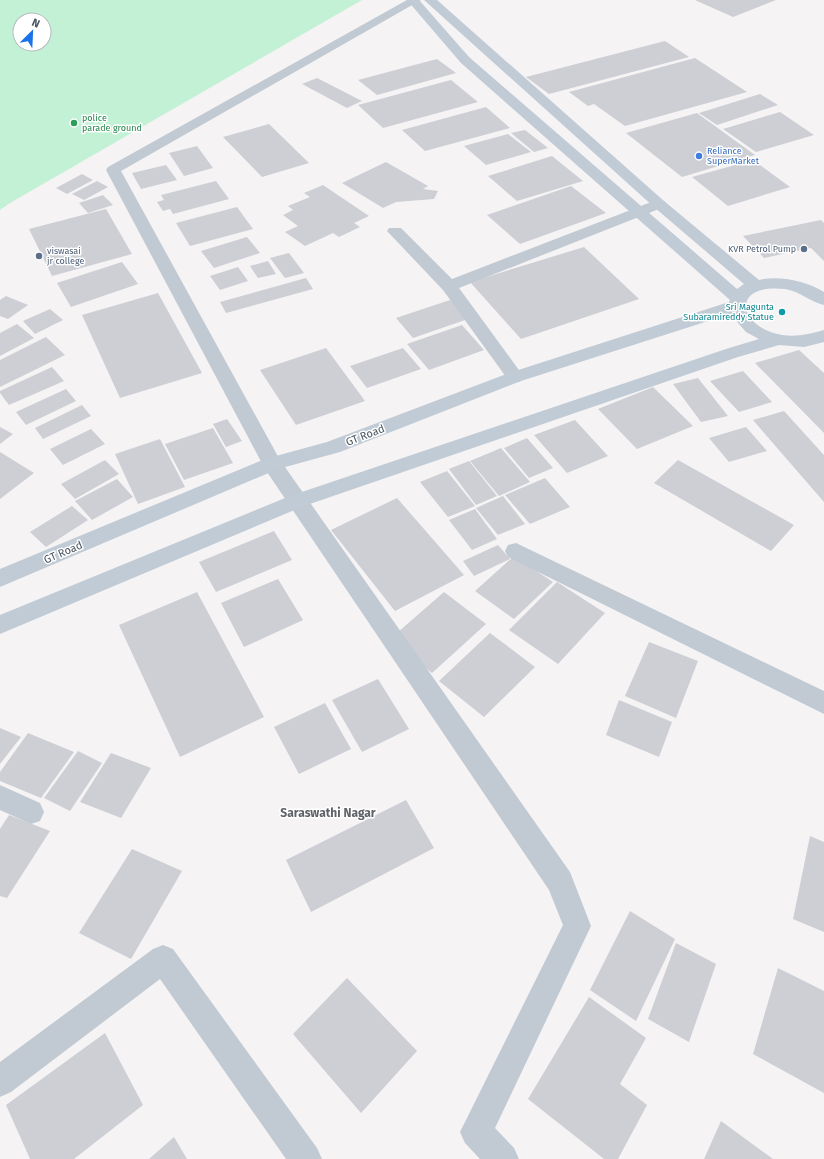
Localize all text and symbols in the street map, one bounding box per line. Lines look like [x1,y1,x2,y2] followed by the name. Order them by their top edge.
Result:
[12,12,52,52] north arrow
[30,16,42,31] text: N
[82,113,142,133] place label: police parade ground
[69,118,79,128] marker: police parade ground
[707,146,760,166] place label: Reliance SuperMarket
[694,151,704,161] marker: Reliance SuperMarket
[728,244,796,254] place label: KVR Petrol Pump
[799,244,809,254] marker: KVR Petrol Pump
[46,246,84,266] place label: viswasai jr college
[34,251,44,261] marker: viswasai jr college
[683,302,774,322] place label: Sri Magunta Subaramireddy Statue
[777,307,787,317] marker: Sri Magunta Subaramireddy Statue
[344,422,387,449] street label: GT Road
[42,539,84,566] street label: GT Road
[280,806,376,820] district label: Saraswathi Nagar

